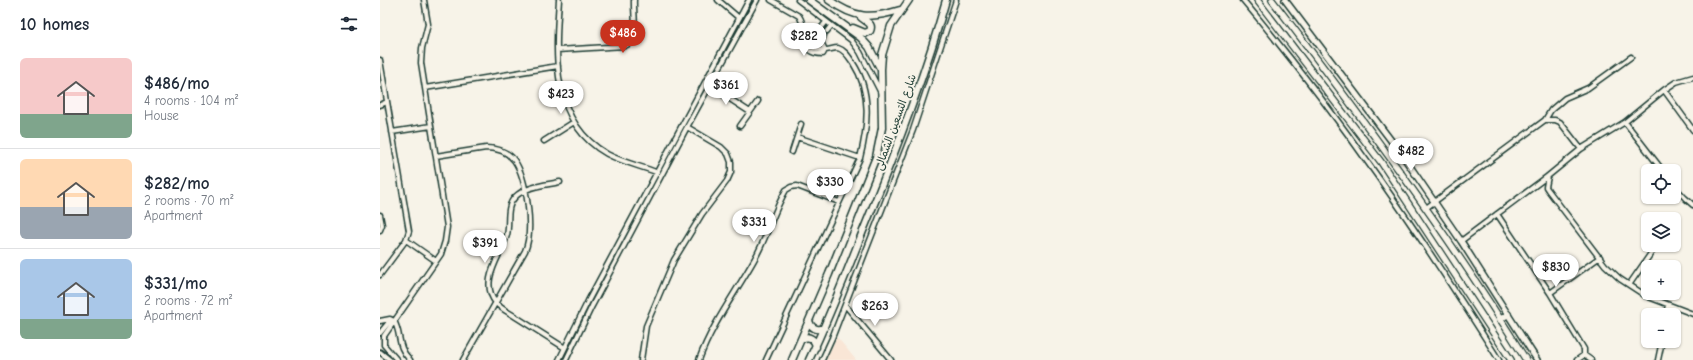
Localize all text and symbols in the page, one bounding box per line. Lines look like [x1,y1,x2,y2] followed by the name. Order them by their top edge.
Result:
[338,13,360,35] icon: filters
[20,15,89,34] text: 10 homes
[599,20,647,54] pin: $486
[780,23,828,57] pin: $282
[609,25,637,40] text: $486
[790,28,818,43] text: $282
[702,72,750,106] pin: $361
[872,72,921,173] street label: شارع التسعين الشمالى
[52,74,100,122] icon: home
[144,74,210,93] text: $486/mo
[713,77,739,92] text: $361
[537,81,585,115] pin: $423
[548,86,574,101] text: $423
[144,93,238,108] text: 4 rooms · 104 m²
[144,108,179,123] text: House
[1387,138,1435,172] pin: $482
[1397,143,1425,158] text: $482
[1641,164,1681,348] map controls
[1641,164,1681,204] button: locate
[806,169,854,203] pin: $330
[144,174,210,193] text: $282/mo
[816,174,844,189] text: $330
[52,175,100,223] icon: home
[144,193,233,208] text: 2 rooms · 70 m²
[144,208,202,223] text: Apartment
[730,209,778,243] pin: $331
[1641,212,1681,252] button: layers
[741,214,767,229] text: $331
[461,230,509,264] pin: $391
[472,235,498,250] text: $391
[1532,254,1580,288] pin: $830
[1542,259,1570,274] text: $830
[1641,260,1681,300] button: +
[144,274,207,293] text: $331/mo
[52,275,100,323] icon: home
[144,293,232,308] text: 2 rooms · 72 m²
[851,293,899,327] pin: $263
[861,298,889,313] text: $263
[144,308,202,323] text: Apartment
[1641,308,1681,348] button: −

